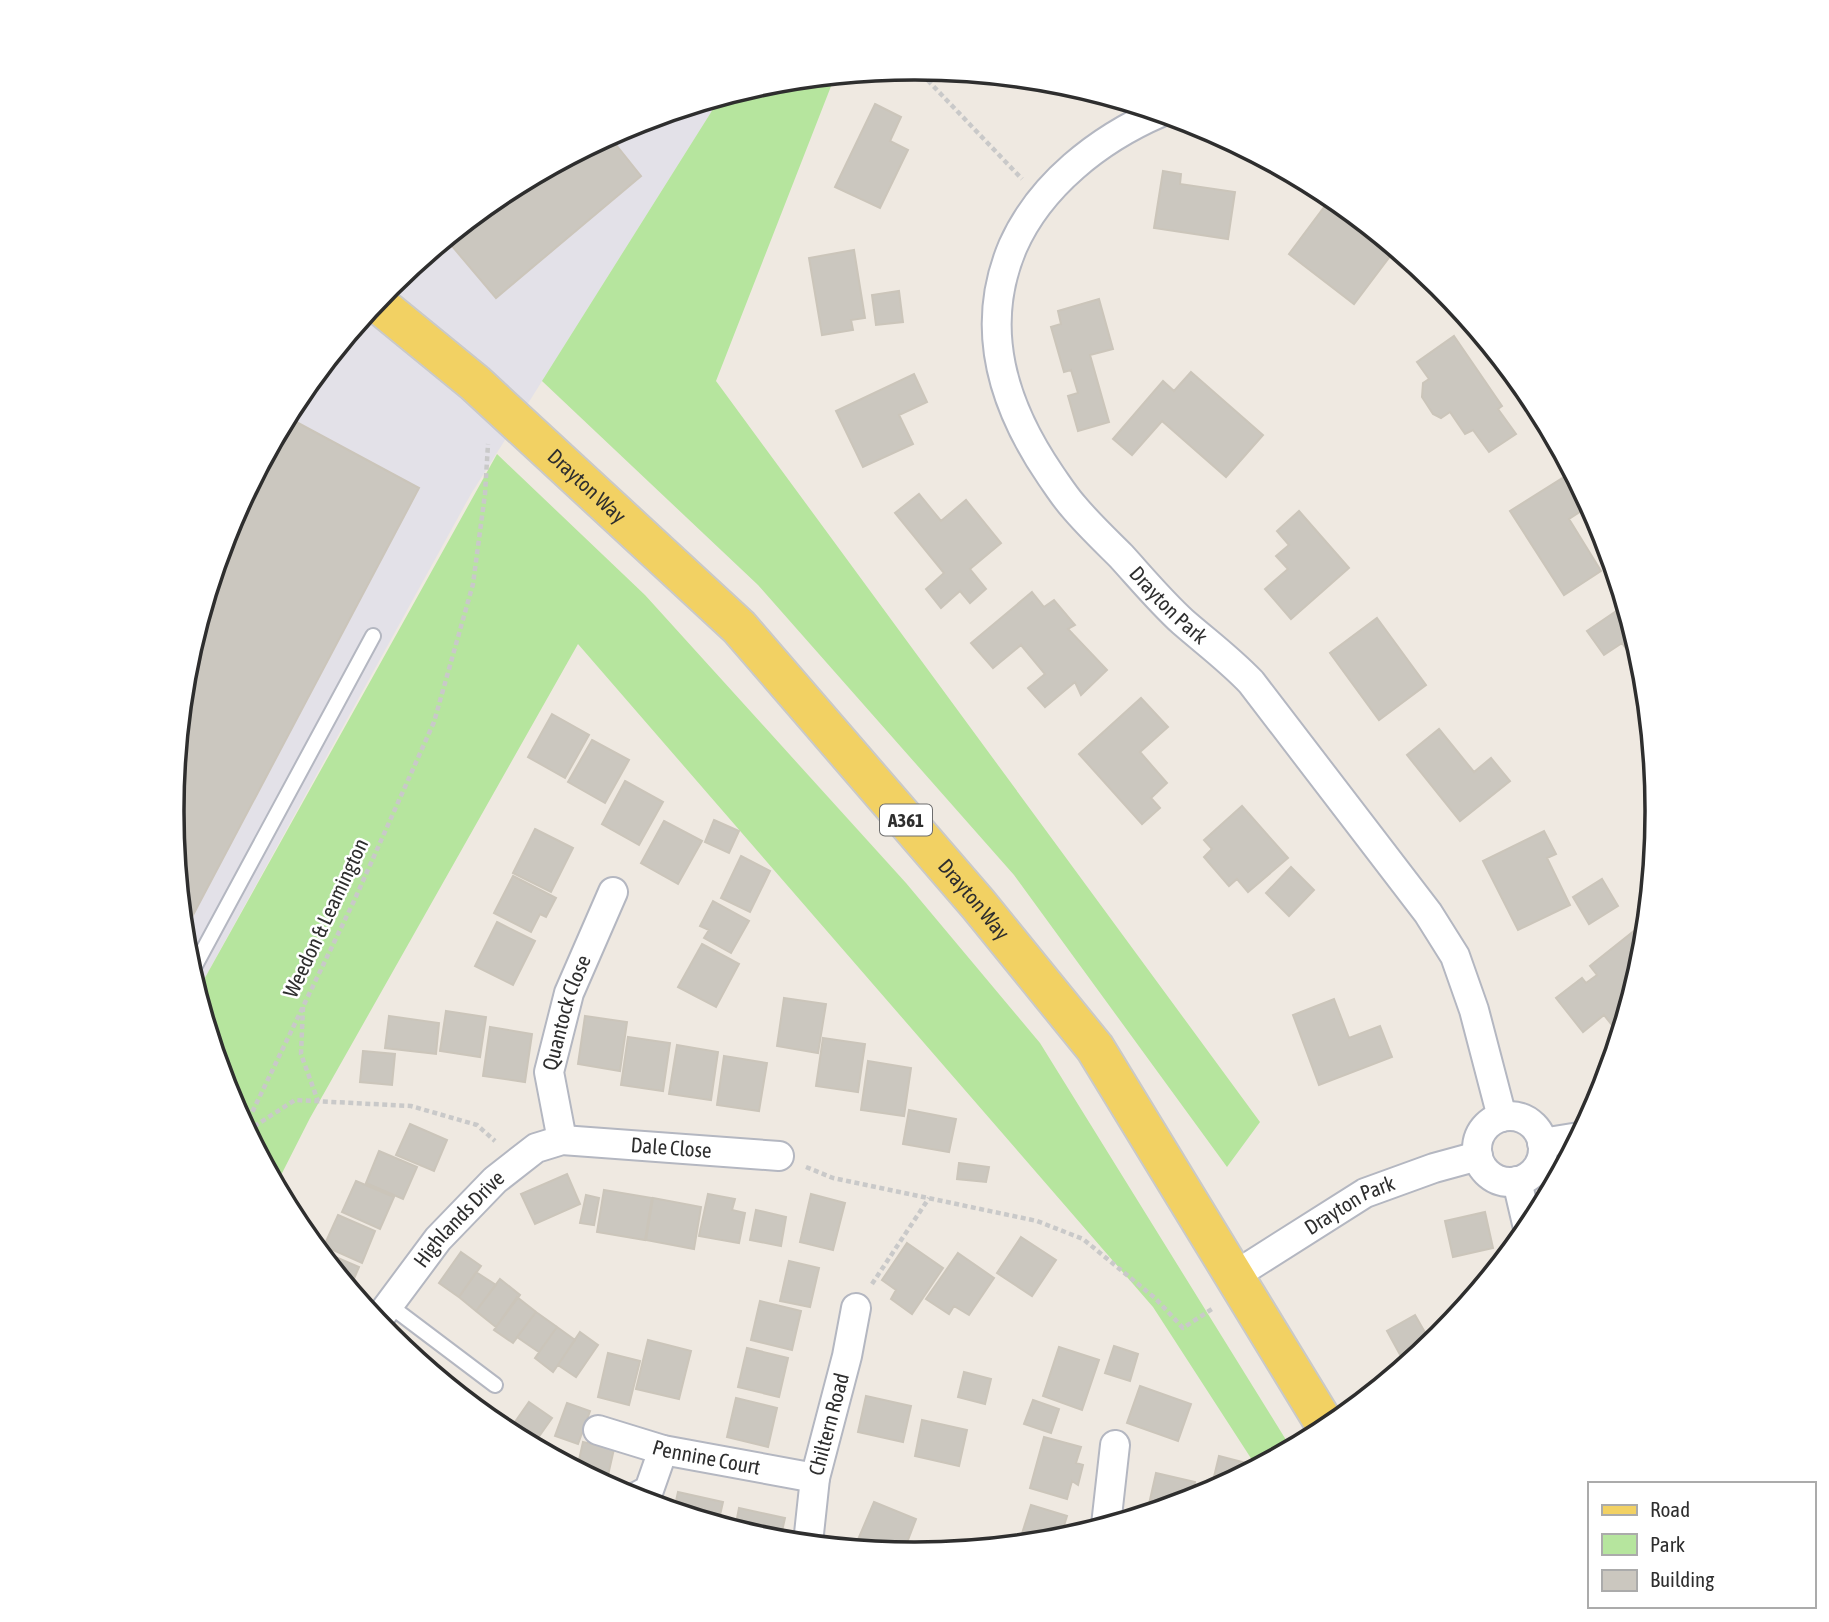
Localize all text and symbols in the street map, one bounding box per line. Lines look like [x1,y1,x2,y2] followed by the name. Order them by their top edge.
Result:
[543,443,632,528] street label: Drayton Way
[1125,561,1213,648] street label: Drayton Park
[880,804,932,835] road number: A361
[278,834,372,1001] street label: Weedon & Leamington
[934,854,1015,944] street label: Drayton Way
[537,951,595,1073] street label: Quantock Close
[630,1132,713,1162] street label: Dale Close
[408,1165,508,1272] street label: Highlands Drive
[1300,1170,1398,1239] street label: Drayton Park
[803,1370,853,1478] street label: Chiltern Road
[650,1434,762,1479] street label: Pennine Court
[1588,1482,1815,1608] legend
[1650,1497,1690,1521] text: Road
[1650,1532,1685,1556] text: Park
[1650,1567,1714,1591] text: Building

